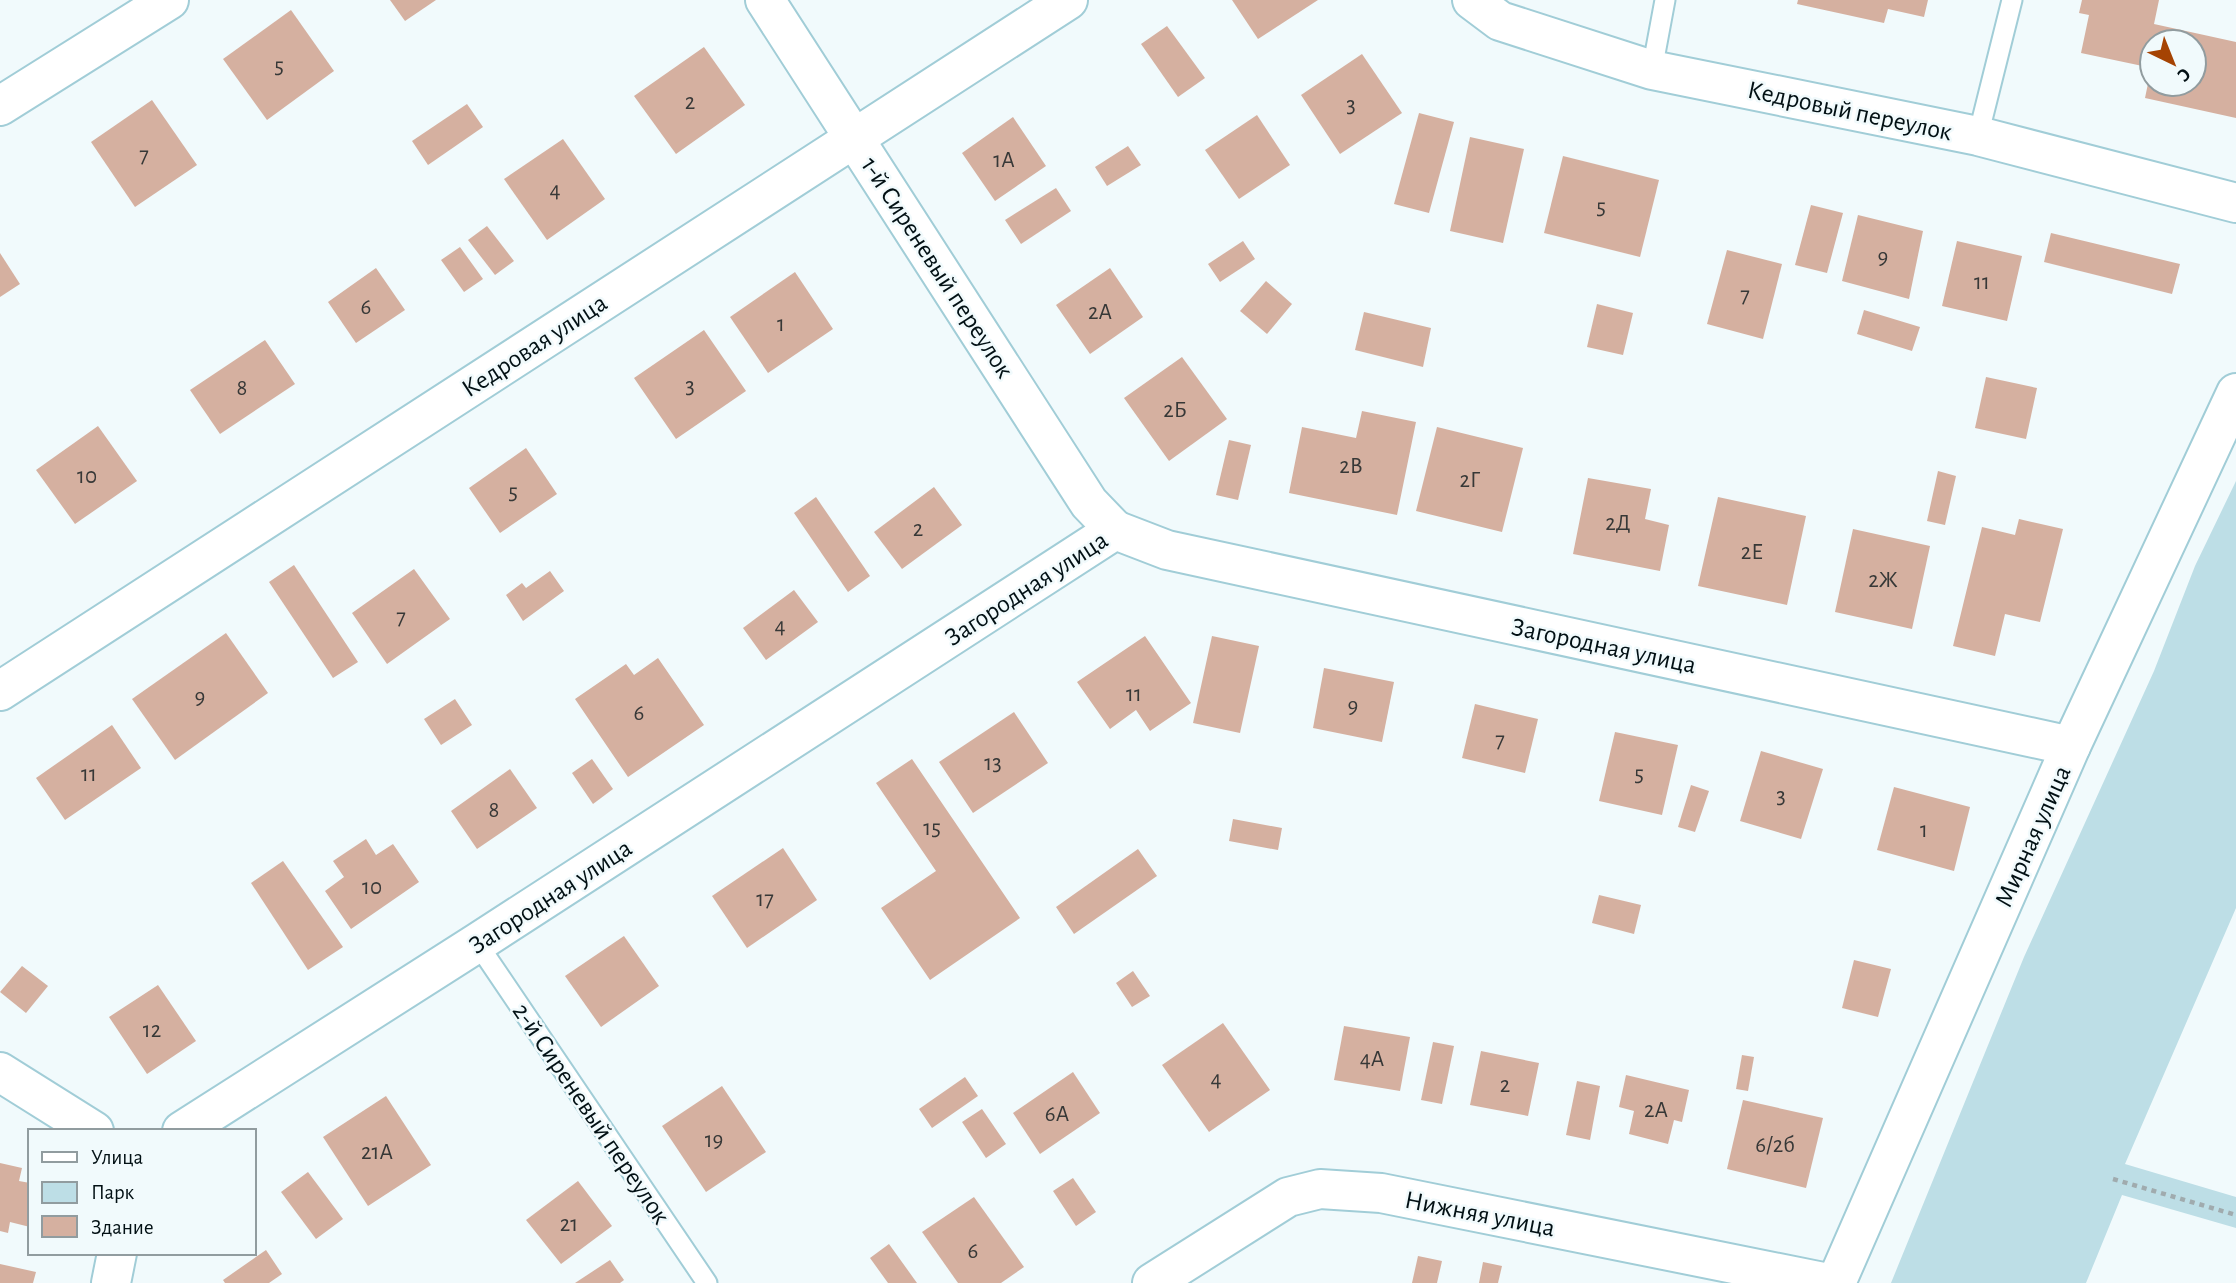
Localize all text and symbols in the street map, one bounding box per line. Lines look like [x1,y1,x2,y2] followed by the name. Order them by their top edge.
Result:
[2138,28,2208,98] north arrow
[274,55,284,78] house number: 5
[2173,64,2194,85] text: С
[1745,77,1954,145] street label: Кедровый переулок
[685,91,695,114] house number: 2
[1346,94,1356,117] house number: 3
[139,144,149,167] house number: 7
[993,149,1015,172] house number: 1А
[856,153,1018,382] street label: 1-й Сиреневый переулок
[549,179,561,202] house number: 4
[1596,196,1606,219] house number: 5
[1878,246,1888,269] house number: 9
[1974,271,1990,294] house number: 11
[1740,284,1750,307] house number: 7
[457,289,612,402] street label: Кедровая улица
[361,296,371,319] house number: 6
[1088,301,1112,324] house number: 2А
[777,313,785,336] house number: 1
[685,375,695,398] house number: 3
[237,377,247,400] house number: 8
[1163,399,1187,422] house number: 2Б
[1339,455,1363,478] house number: 2В
[77,465,97,488] house number: 10
[1460,469,1481,492] house number: 2Г
[508,481,518,504] house number: 5
[1605,512,1631,535] house number: 2Д
[913,518,923,541] house number: 2
[941,527,1113,651] street label: Загородная улица
[1741,541,1763,564] house number: 2Е
[1868,569,1898,592] house number: 2Ж
[396,606,406,629] house number: 7
[1509,614,1699,678] street label: Загородная улица
[774,615,786,638] house number: 4
[1126,683,1142,706] house number: 11
[195,686,205,709] house number: 9
[1348,695,1358,718] house number: 9
[634,702,644,725] house number: 6
[1495,729,1505,752] house number: 7
[984,752,1002,775] house number: 13
[1990,762,2076,911] street label: Мирная улица
[81,763,97,786] house number: 11
[1634,763,1644,786] house number: 5
[1776,785,1786,808] house number: 3
[489,799,499,822] house number: 8
[923,817,941,840] house number: 15
[1920,819,1928,842] house number: 1
[465,835,637,959] street label: Загородная улица
[362,876,382,899] house number: 10
[756,888,774,911] house number: 17
[508,999,675,1229] street label: 2-й Сиреневый переулок
[143,1019,161,1042] house number: 12
[1360,1048,1384,1071] house number: 4А
[1210,1068,1222,1091] house number: 4
[1500,1074,1510,1097] house number: 2
[1644,1099,1668,1122] house number: 2А
[1045,1103,1069,1126] house number: 6А
[28,1129,256,1255] legend
[705,1129,723,1152] house number: 19
[1755,1134,1795,1157] house number: 6/2б
[361,1141,393,1164] house number: 21А
[91,1147,144,1168] text: Улица
[91,1182,135,1203] text: Парк
[1402,1187,1557,1241] street label: Нижняя улица
[560,1213,578,1236] house number: 21
[91,1217,154,1238] text: Здание
[968,1240,978,1263] house number: 6

